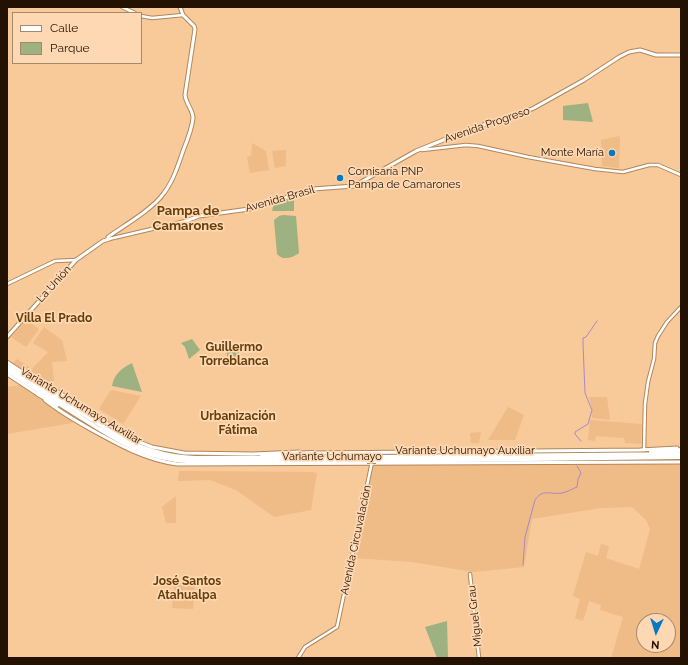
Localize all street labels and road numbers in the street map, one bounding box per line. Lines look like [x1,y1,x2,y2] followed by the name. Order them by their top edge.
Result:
[443,104,531,146] street label: Avenida Progreso
[244,183,316,215] street label: Avenida Brasil
[34,263,74,305] street label: La Unión
[18,364,144,448] street label: Variante Uchumayo Auxiliar
[395,444,535,458] street label: Variante Uchumayo Auxiliar
[282,450,382,464] street label: Variante Uchumayo
[338,484,374,596] street label: Avenida Circuvalación
[465,585,485,647] street label: Miguel Grau

